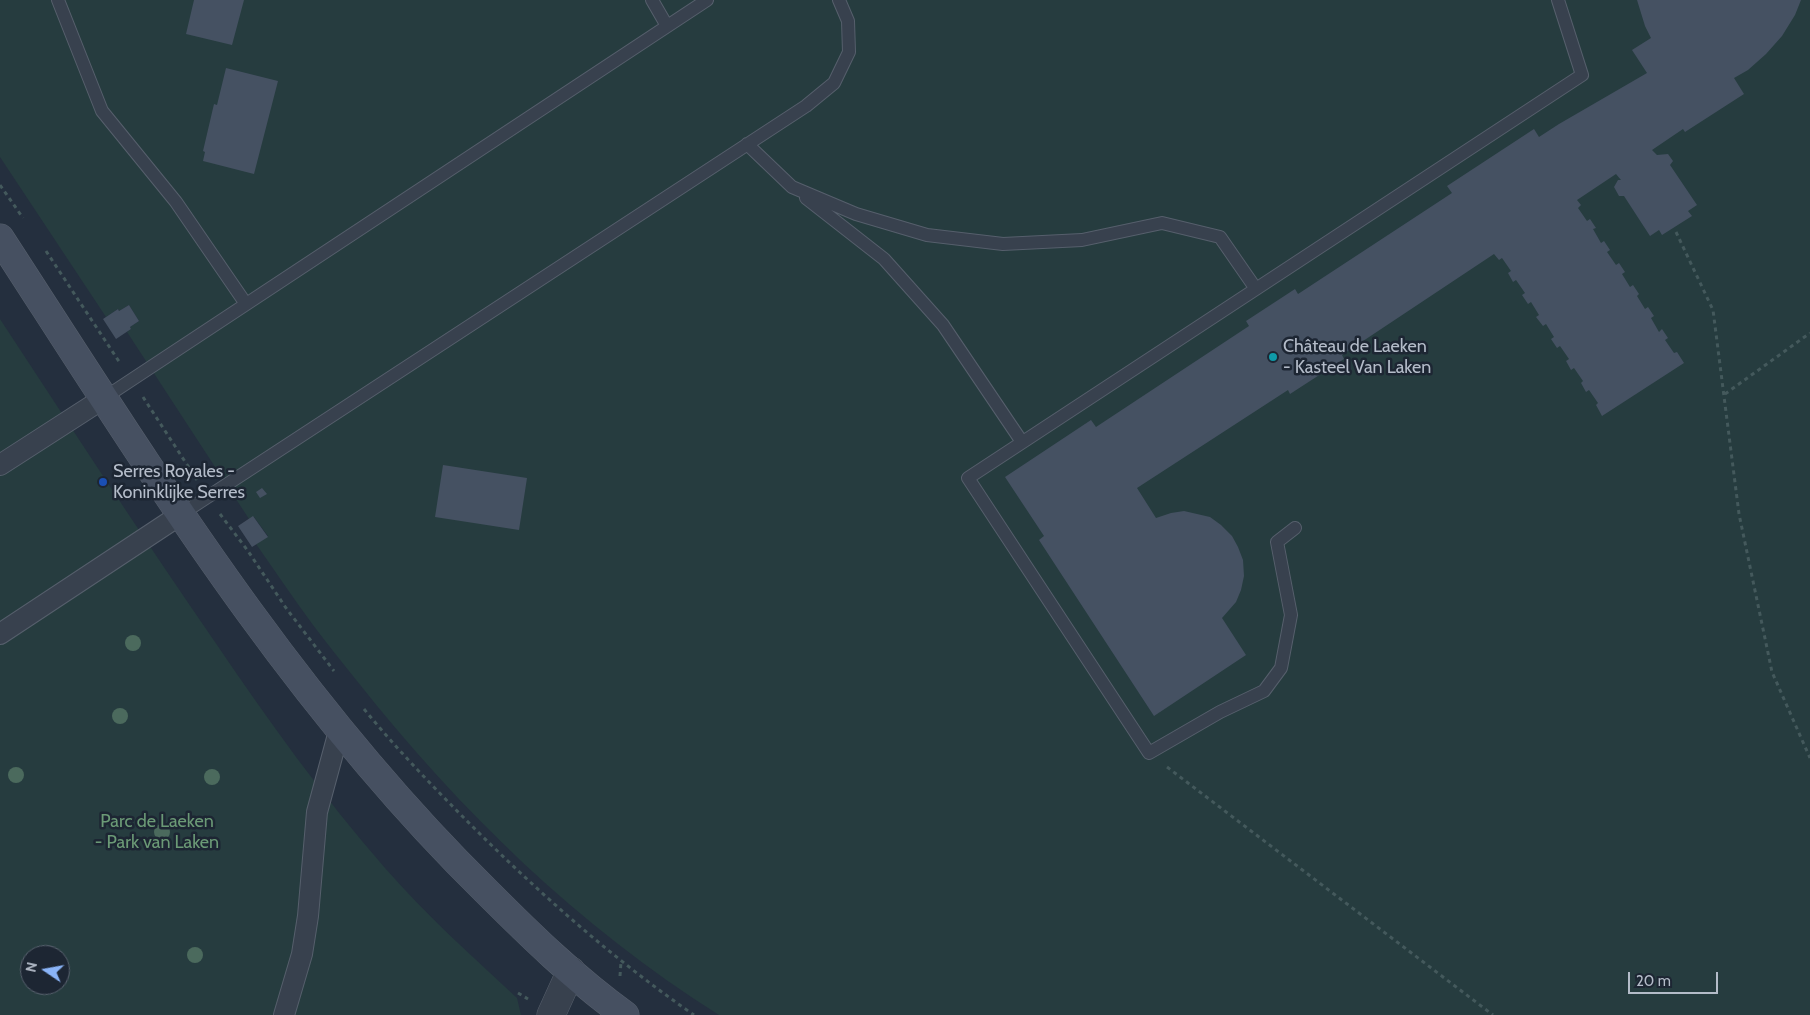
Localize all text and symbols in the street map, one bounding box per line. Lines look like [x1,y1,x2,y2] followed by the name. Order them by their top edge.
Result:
[1283,336,1431,378] place label: Château de Laeken - Kasteel Van Laken
[1267,351,1279,363] marker: Château de Laeken - Kasteel Van Laken
[113,461,245,504] place label: Serres Royales - Koninklijke Serres
[97,476,109,488] marker: Serres Royales - Koninklijke Serres
[95,811,219,854] park label: Parc de Laeken - Park van Laken
[20,945,70,995] north arrow
[21,960,41,974] text: N
[1630,962,1720,994] scale bar
[1636,972,1671,990] text: 20 m

